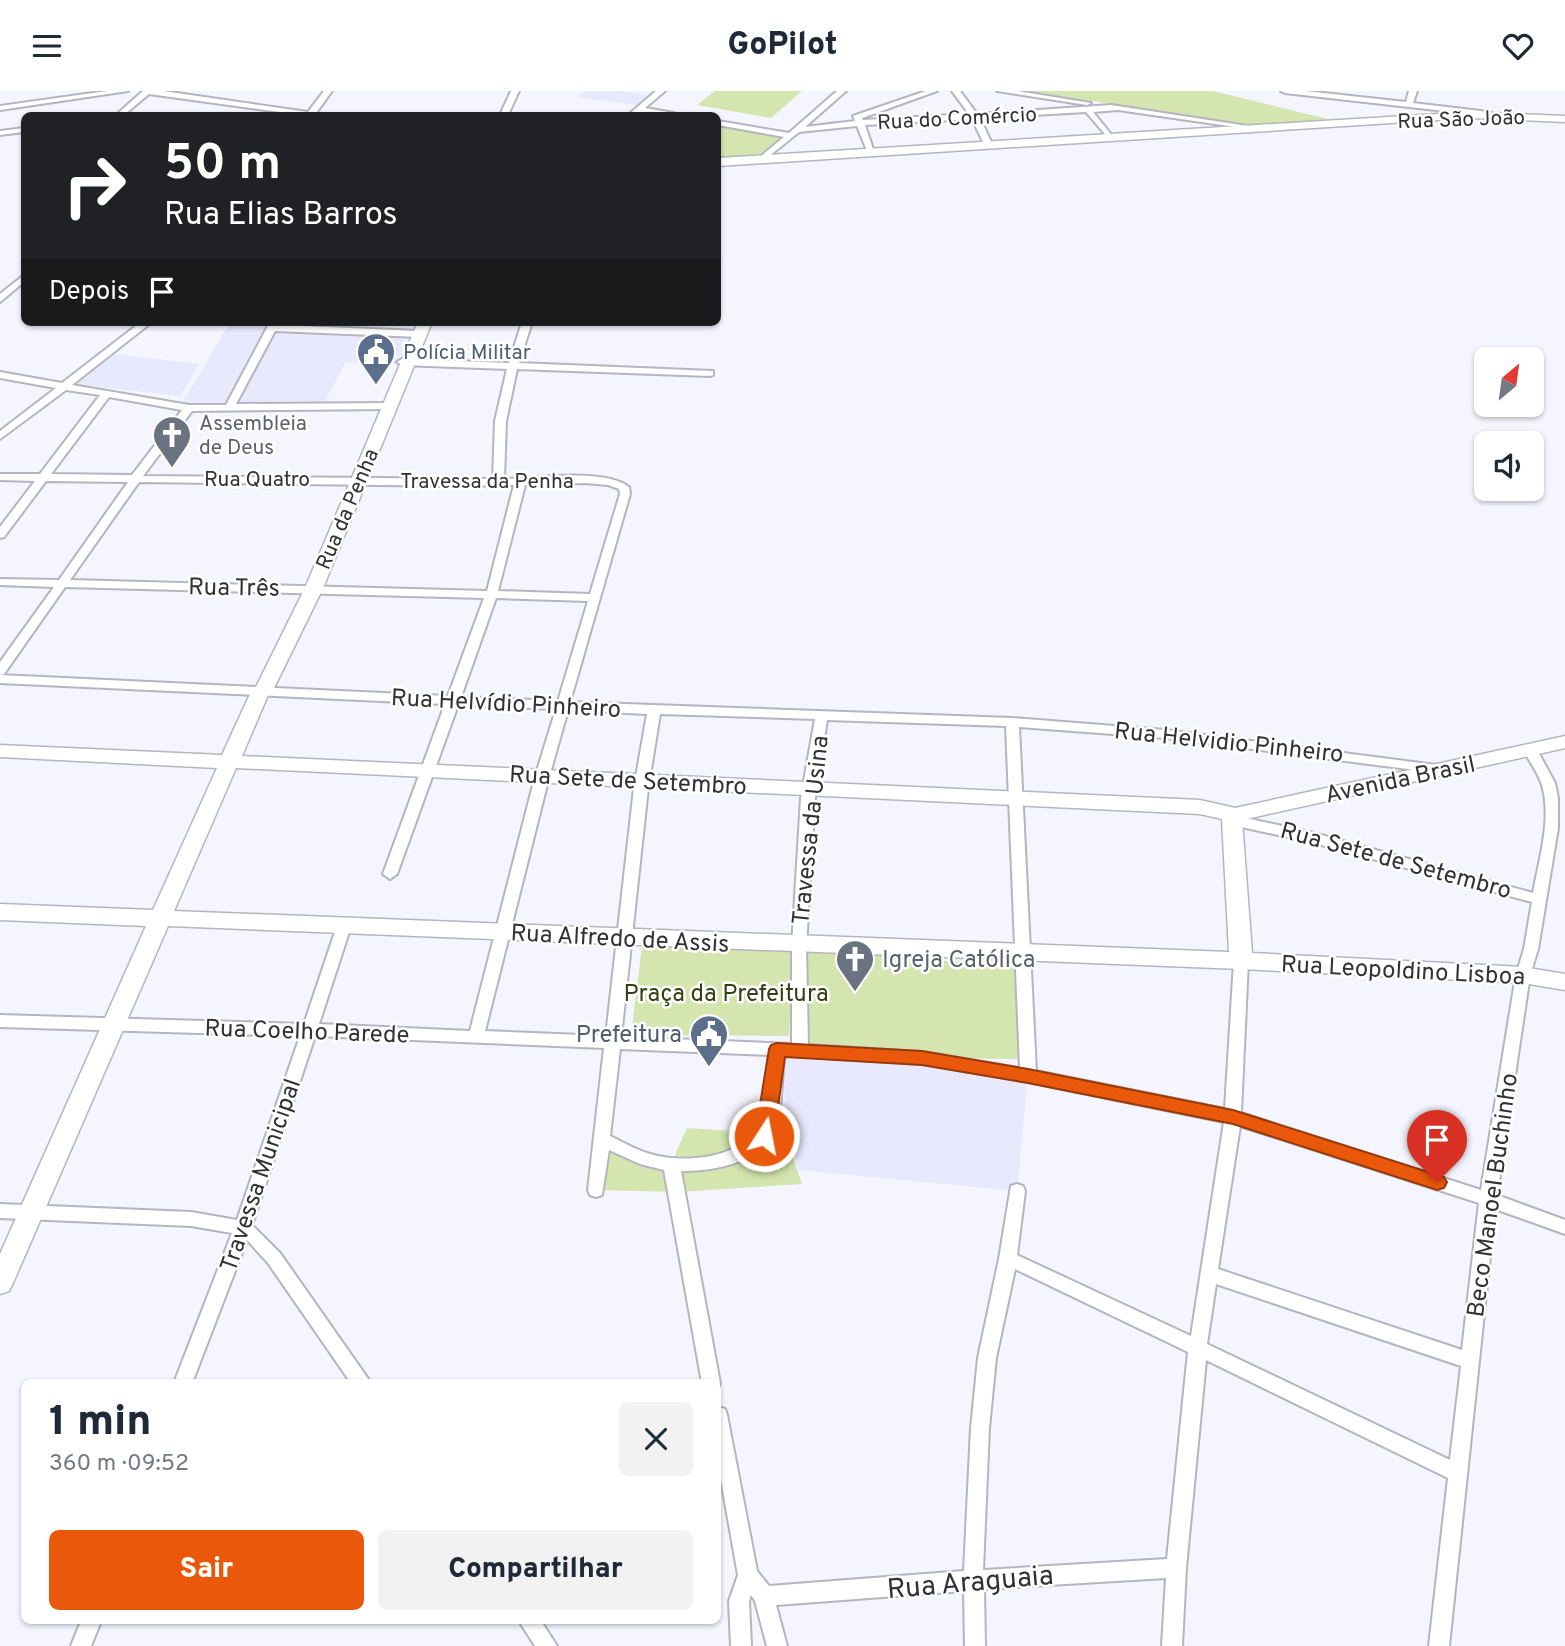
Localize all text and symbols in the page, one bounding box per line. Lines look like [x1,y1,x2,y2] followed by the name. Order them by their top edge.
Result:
[727,26,838,66] text: GoPilot
[28,27,66,65] icon: menu
[1499,27,1537,65] icon: heart
[876,102,1038,137] street label: Rua do Comércio
[1397,105,1525,136] street label: Rua São João
[164,135,281,197] text: 50 m
[49,140,140,231] icon: right
[164,196,397,236] text: Rua Elias Barros
[143,273,181,311] icon: arrive
[49,276,129,309] text: Depois
[355,331,397,386] public building icon: Polícia Militar
[403,340,531,367] place label: Polícia Militar
[1474,347,1544,417] north arrow
[1474,347,1544,501] map controls
[199,411,307,462] place label: Assembleia de Deus
[151,414,193,469] church icon: Assembleia de Deus
[1474,431,1544,501] button: sound
[311,445,386,574] street label: Rua da Penha
[204,467,310,494] street label: Rua Quatro
[400,469,574,496] street label: Travessa da Penha
[188,573,280,605] street label: Rua Três
[390,684,622,726] street label: Rua Helvídio Pinheiro
[1113,717,1345,771] street label: Rua Helvidio Pinheiro
[787,734,837,926] street label: Travessa da Usina
[1323,750,1478,811] street label: Avenida Brasil
[508,761,748,803] street label: Rua Sete de Setembro
[1277,817,1514,907] street label: Rua Sete de Setembro
[510,919,730,961] street label: Rua Alfredo de Assis
[834,938,876,993] church icon: Igreja Católica
[882,946,1035,976] place label: Igreja Católica
[1280,951,1526,993] street label: Rua Leopoldino Lisboa
[623,980,829,1010] park label: Praça da Prefeitura
[688,1013,730,1068] public building icon: Prefeitura
[204,1014,410,1052] street label: Rua Coelho Parede
[576,1021,682,1051] place label: Prefeitura
[1462,1071,1526,1319] street label: Beco Manoel Buchinho
[215,1075,309,1276] street label: Travessa Municipal
[727,1099,801,1173] position arrow
[1407,1110,1467,1182] pin
[1418,1121,1456,1159] icon: arrive
[49,1397,152,1450] text: 1 min
[619,1402,693,1476] button: close
[49,1450,189,1479] text: 360 m · 09:52
[49,1530,364,1610] button: Sair
[378,1530,693,1610] button: Compartilhar
[885,1559,1055,1609] street label: Rua Araguaia

